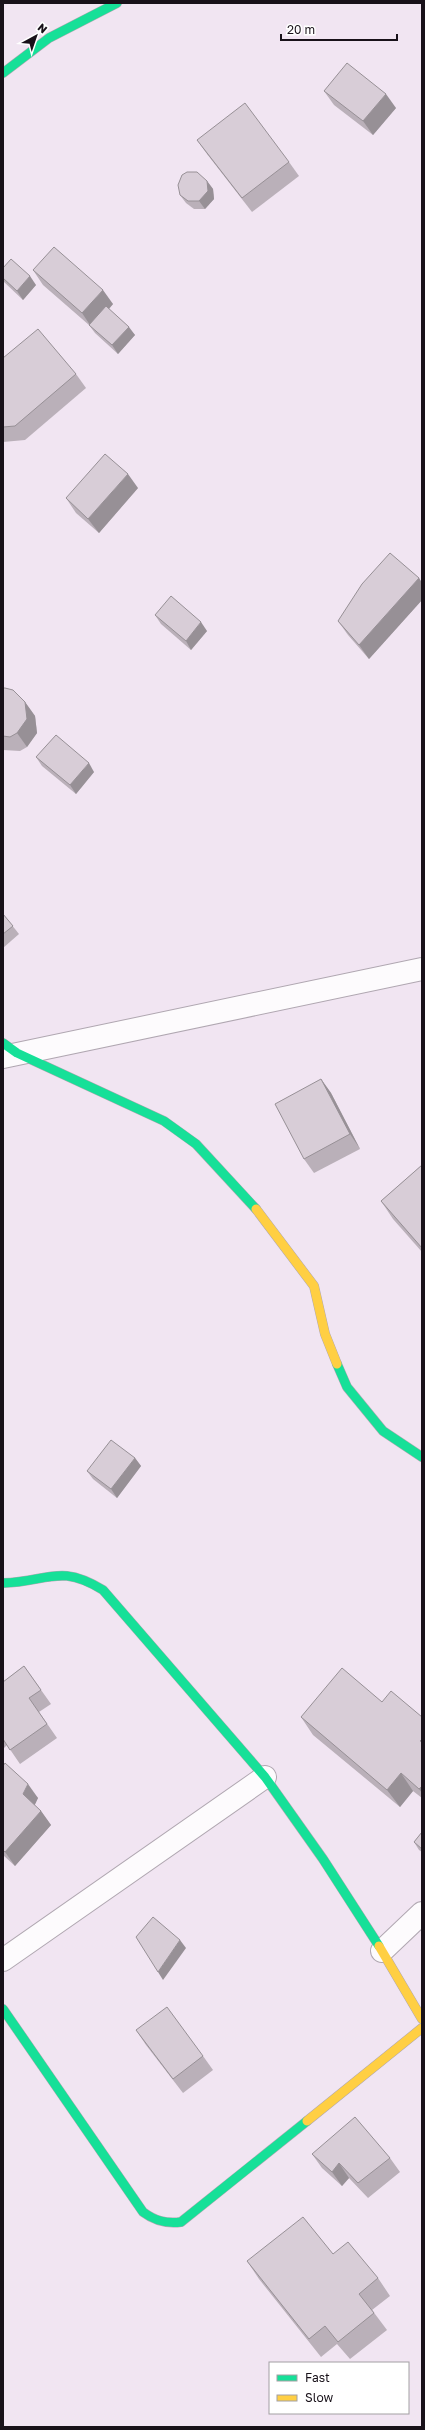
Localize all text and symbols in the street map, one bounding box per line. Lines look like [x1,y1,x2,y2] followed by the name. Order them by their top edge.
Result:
[16,16,56,56] north arrow
[281,16,397,42] scale bar
[35,20,50,36] text: N
[287,22,315,37] text: 20 m
[269,2362,409,2414] legend
[305,2370,330,2385] text: Fast
[305,2390,333,2405] text: Slow

